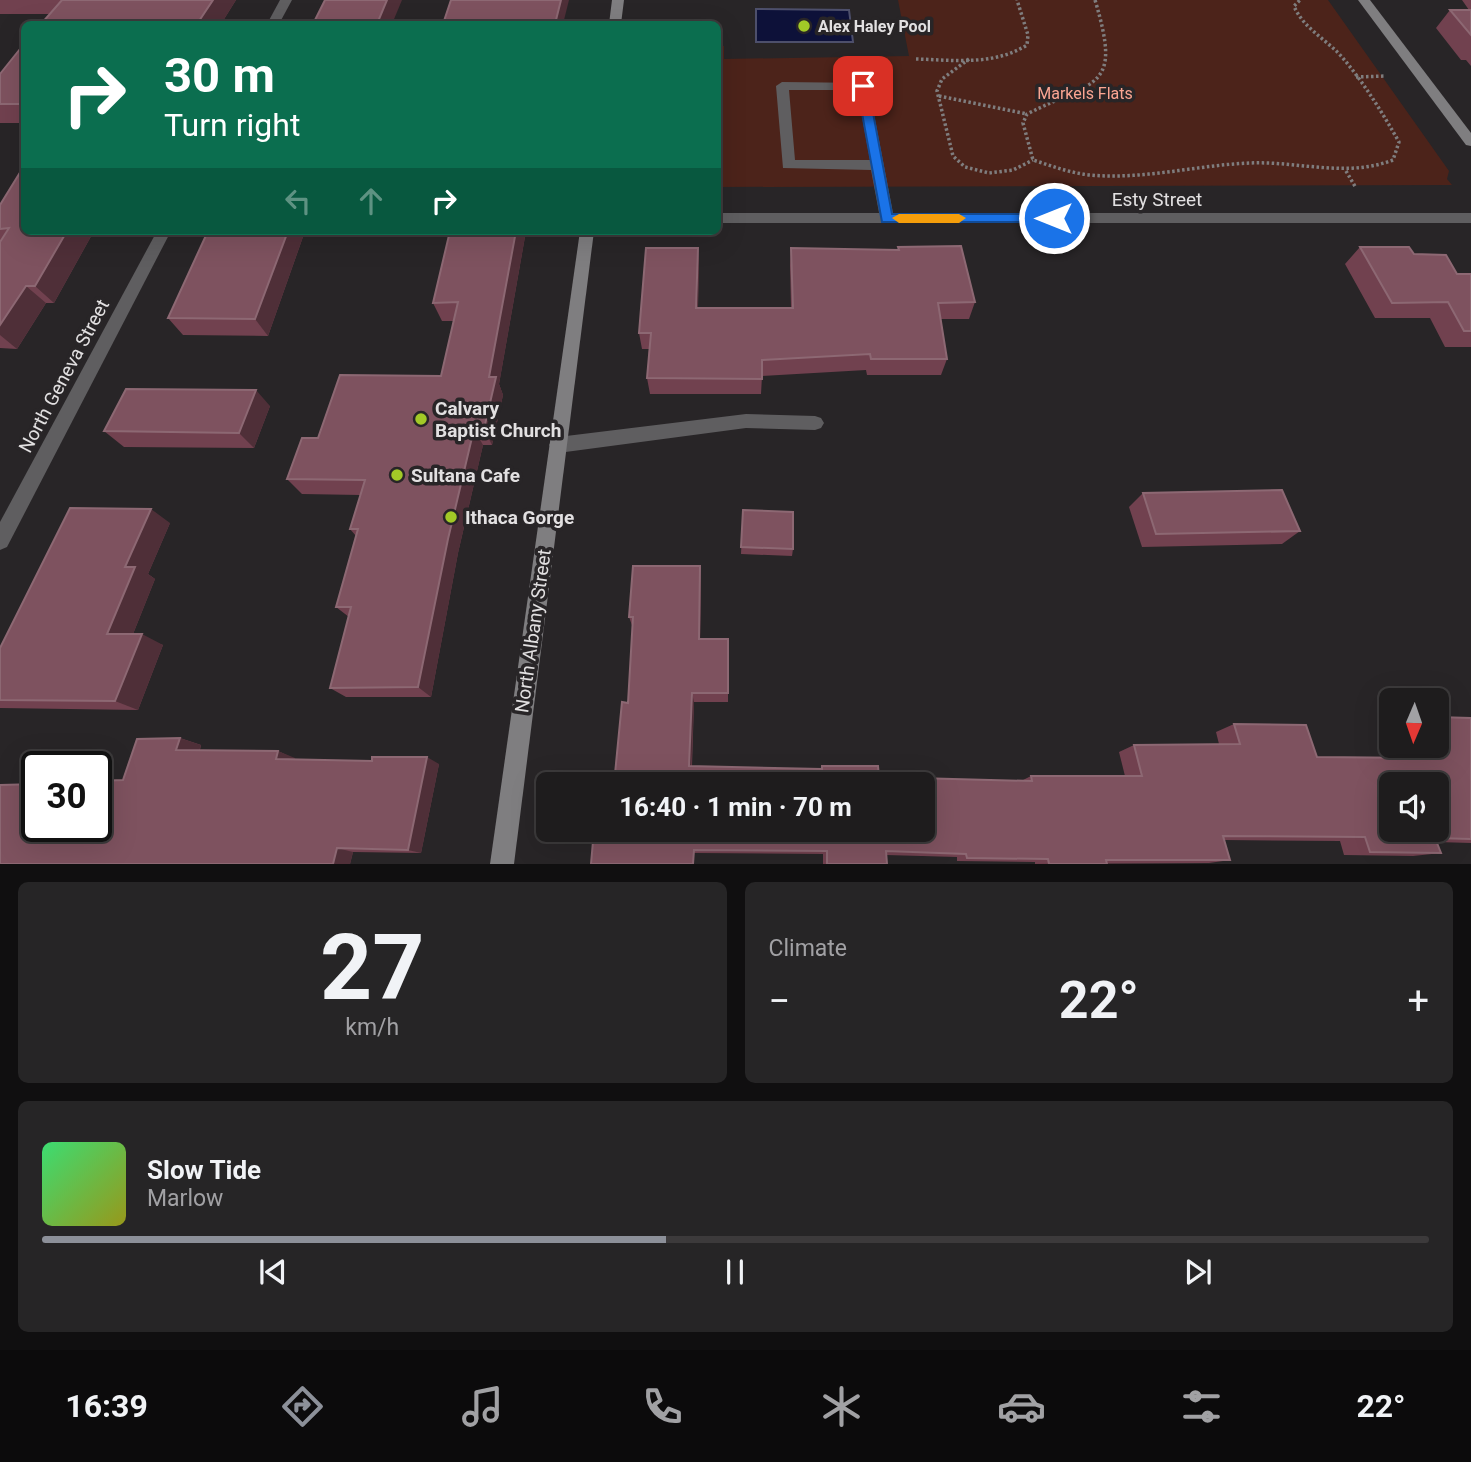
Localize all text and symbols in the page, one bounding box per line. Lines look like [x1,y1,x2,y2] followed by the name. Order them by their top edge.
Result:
[818,17,931,36] place label: Alex Haley Pool
[796,18,812,34] marker: Alex Haley Pool
[164,47,275,104] text: 30 m
[49,49,140,140] icon: right
[833,56,893,116] pin
[844,67,882,105] icon: arrive
[1037,84,1133,103] park label: Markels Flats
[164,106,300,144] text: Turn right
[1017,181,1091,255] position arrow
[279,182,317,220] icon: left
[352,182,390,220] icon: ahead
[425,182,463,220] icon: right
[1112,188,1202,211] street label: Esty Street
[14,295,114,457] street label: North Geneva Street
[435,397,561,442] place label: Calvary Baptist Church
[413,411,429,427] marker: Calvary Baptist Church
[411,464,520,487] place label: Sultana Cafe
[389,467,405,483] marker: Sultana Cafe
[465,506,574,529] place label: Ithaca Gorge
[443,509,459,525] marker: Ithaca Gorge
[510,548,556,714] street label: North Albany Street
[1379,688,1449,758] north arrow
[1379,688,1449,842] map controls
[21,751,112,842] speed limit sign: 30
[1379,772,1449,842] button: sound
[619,792,852,822] text: 16:40 · 1 min · 70 m
[320,915,424,1021] text: 27
[769,935,847,962] text: Climate
[1059,970,1139,1031] text: 22°
[769,979,790,1023] text: −
[1407,979,1429,1023] text: +
[345,1014,399,1041] text: km/h
[147,1155,261,1185] text: Slow Tide
[147,1185,223,1212] text: Marlow
[254,1253,292,1291] icon: previous
[716,1253,754,1291] icon: pause
[1179,1253,1217,1291] icon: next
[278,1382,327,1431] icon: directions
[458,1382,507,1431] icon: music
[638,1382,687,1431] icon: phone
[817,1382,866,1431] icon: climate
[997,1382,1046,1431] icon: car
[1177,1382,1226,1431] icon: filters
[65,1387,148,1425] text: 16:39
[1356,1387,1406,1425] text: 22°

